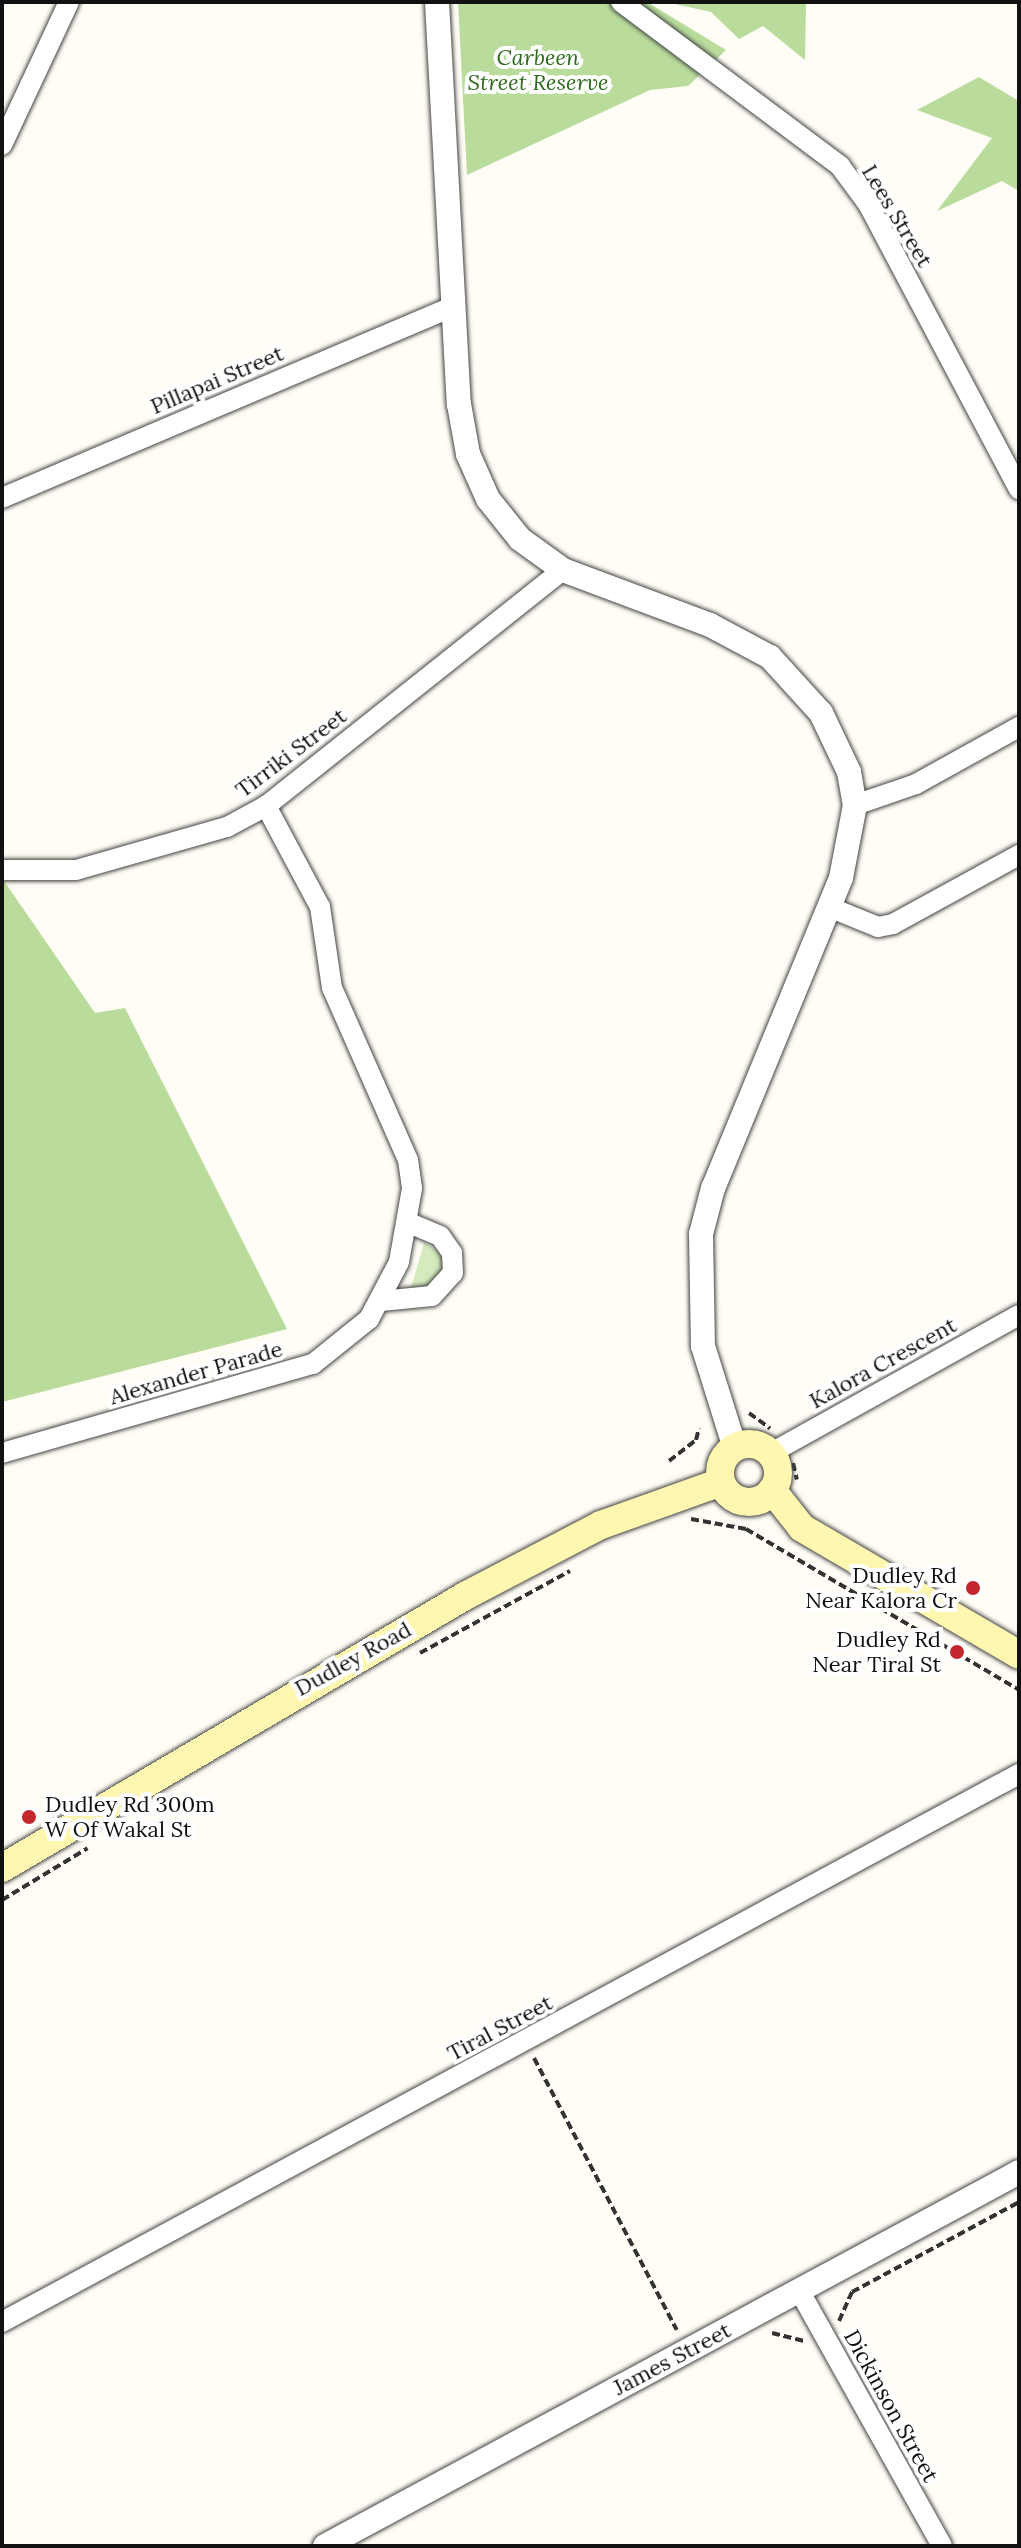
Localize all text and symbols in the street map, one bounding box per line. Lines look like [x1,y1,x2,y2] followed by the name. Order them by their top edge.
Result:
[467,44,609,96] park label: Carbeen Street Reserve
[856,160,938,272] street label: Lees Street
[147,340,287,420] street label: Pillapai Street
[230,703,352,803] street label: Tirriki Street
[805,1312,961,1414] street label: Kalora Crescent
[106,1336,286,1410] street label: Alexander Parade
[805,1562,957,1614] place label: Dudley Rd Near Kalora Cr
[964,1579,982,1597] marker: Dudley Rd Near Kalora Cr
[290,1616,416,1702] street label: Dudley Road
[812,1626,941,1678] place label: Dudley Rd Near Tiral St
[948,1643,966,1661] marker: Dudley Rd Near Tiral St
[45,1791,215,1842] place label: Dudley Rd 300m W Of Wakal St
[20,1808,38,1826] marker: Dudley Rd 300m W Of Wakal St
[443,1989,557,2067] street label: Tiral Street
[609,2317,735,2401] street label: James Street
[838,2325,944,2487] street label: Dickinson Street

